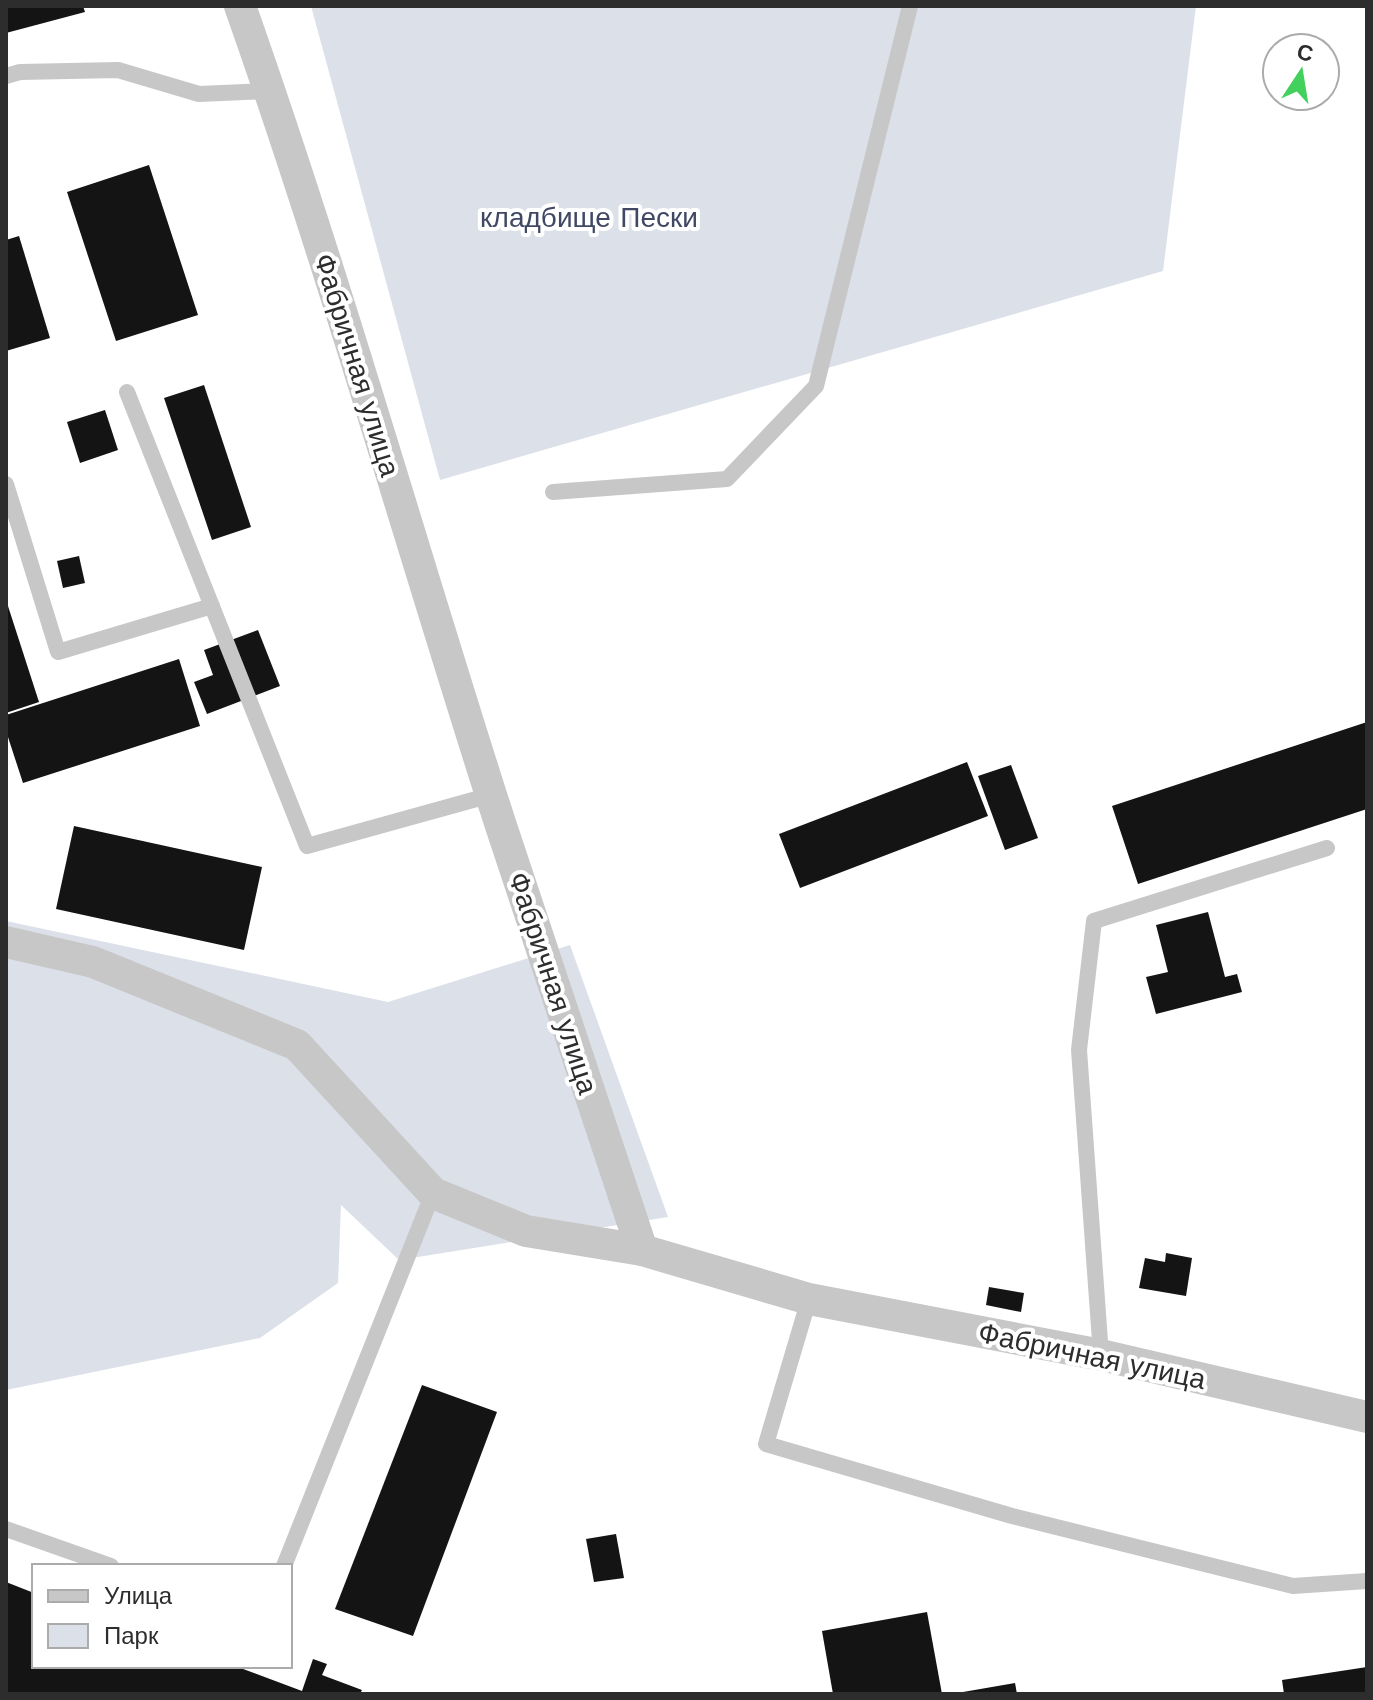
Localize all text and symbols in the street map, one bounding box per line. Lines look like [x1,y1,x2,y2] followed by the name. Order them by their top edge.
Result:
[1261,32,1341,112] north arrow
[1295,39,1316,67] text: С
[480,201,698,234] park label: кладбище Пески
[307,250,407,481] street label: Фабричная улица
[502,868,605,1099] street label: Фабричная улица
[975,1316,1209,1396] street label: Фабричная улица
[32,1564,292,1668] legend
[104,1582,173,1610] text: Улица
[104,1622,159,1650] text: Парк

